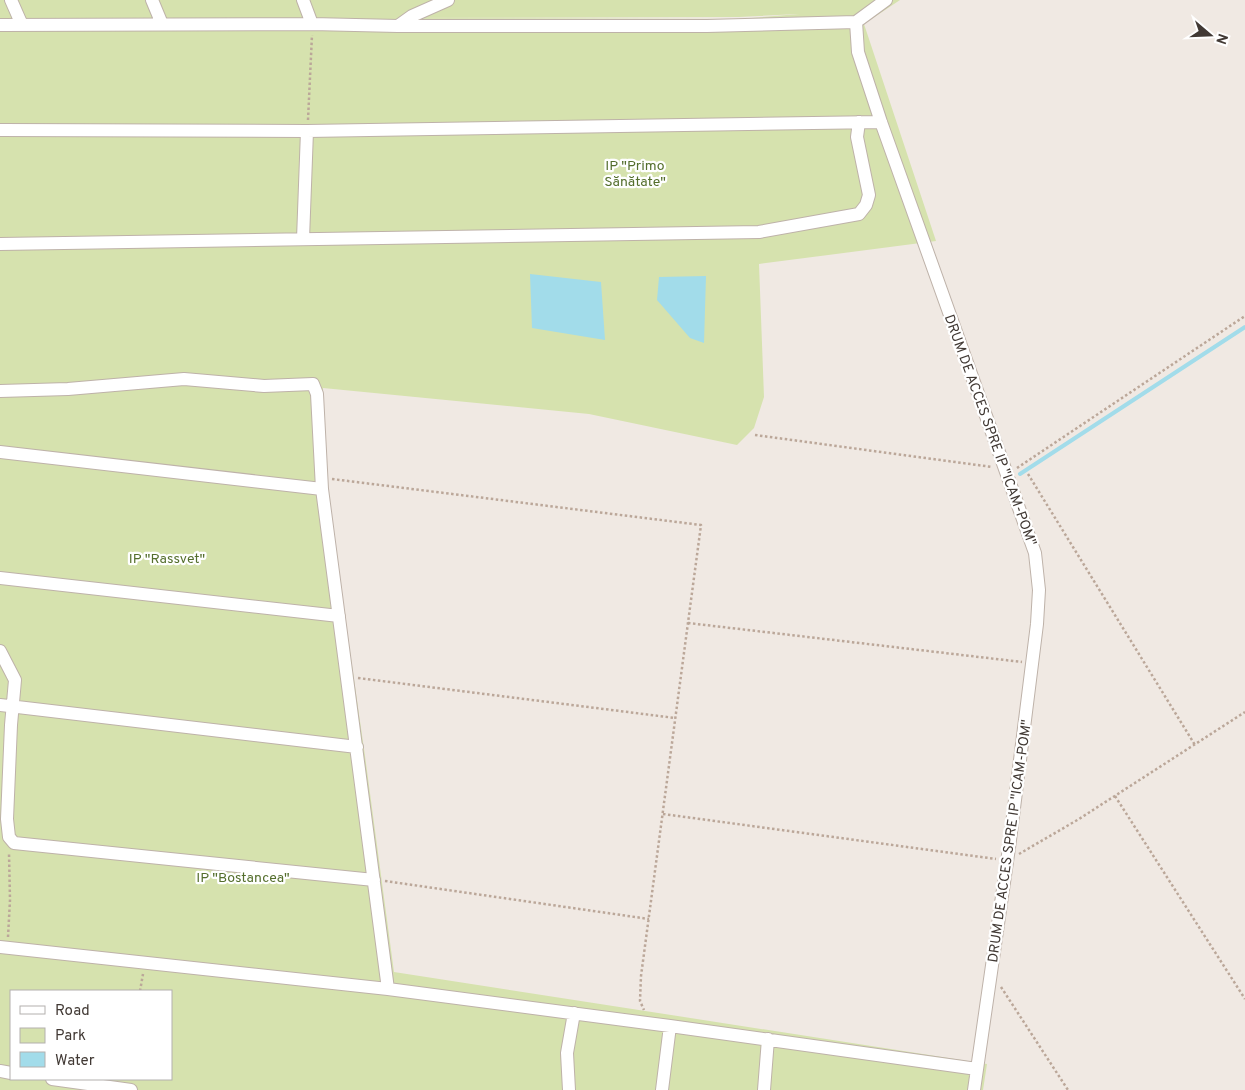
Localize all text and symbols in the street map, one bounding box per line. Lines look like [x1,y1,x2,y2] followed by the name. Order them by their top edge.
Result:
[1185,10,1235,60] north arrow
[1211,31,1231,46] text: N
[604,158,666,191] park label: IP "Primo Sănătate"
[940,312,1039,549] street label: DRUM DE ACCES SPRE IP "ICAM-POM"
[129,551,205,568] park label: IP "Rassvet"
[985,719,1036,964] street label: DRUM DE ACCES SPRE IP "ICAM-POM"
[196,870,290,887] park label: IP "Bostancea"
[10,990,172,1080] legend
[55,1002,90,1021] text: Road
[55,1027,86,1046] text: Park
[55,1052,95,1071] text: Water

